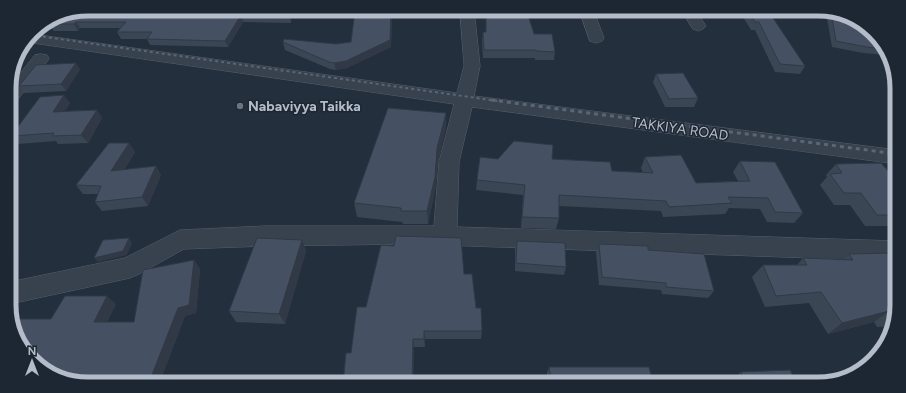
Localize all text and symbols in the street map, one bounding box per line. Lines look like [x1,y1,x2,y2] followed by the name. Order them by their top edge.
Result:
[248,98,361,115] place label: Nabaviyya Taikka
[235,101,245,111] marker: Nabaviyya Taikka
[631,114,729,144] street label: TAKKIYA ROAD
[12,341,52,381] north arrow
[28,345,36,358] text: N

